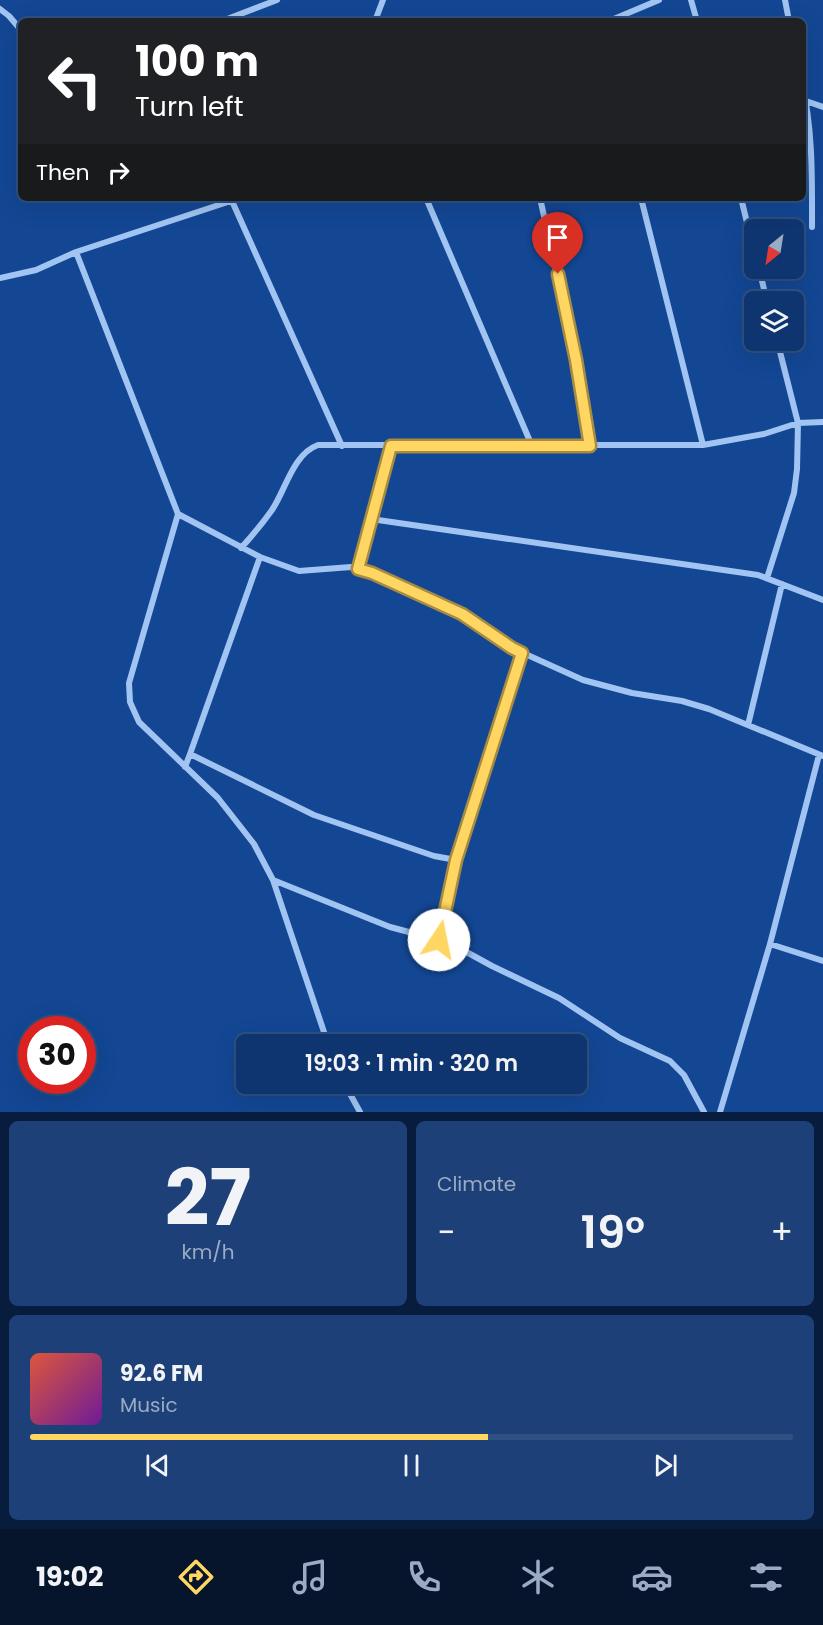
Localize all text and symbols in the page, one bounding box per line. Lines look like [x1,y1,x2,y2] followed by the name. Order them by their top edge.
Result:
[135,32,259,91] text: 100 m
[36,42,114,120] icon: left
[135,88,244,125] text: Turn left
[102,156,135,189] icon: right
[36,157,90,188] text: Then
[532,212,583,274] pin
[744,219,804,279] north arrow
[744,219,804,351] map controls
[541,221,574,254] icon: arrive
[744,291,804,351] button: layers
[407,908,471,972] position arrow
[18,1016,96,1094] speed limit sign: 30
[305,1048,518,1079] text: 19:03 · 1 min · 320 m
[165,1143,251,1252] text: 27
[437,1170,516,1198] text: Climate
[581,1201,645,1264] text: 19°
[437,1209,455,1256] text: −
[770,1209,793,1256] text: +
[181,1238,235,1266] text: km/h
[120,1358,203,1389] text: 92.6 FM
[120,1391,178,1419] text: Music
[141,1449,174,1482] icon: previous
[395,1449,428,1482] icon: pause
[649,1449,682,1482] icon: next
[175,1556,217,1598] icon: directions
[289,1556,331,1598] icon: music
[403,1556,445,1598] icon: phone
[517,1556,559,1598] icon: climate
[631,1556,673,1598] icon: car
[745,1556,787,1598] icon: filters
[36,1558,103,1595] text: 19:02

